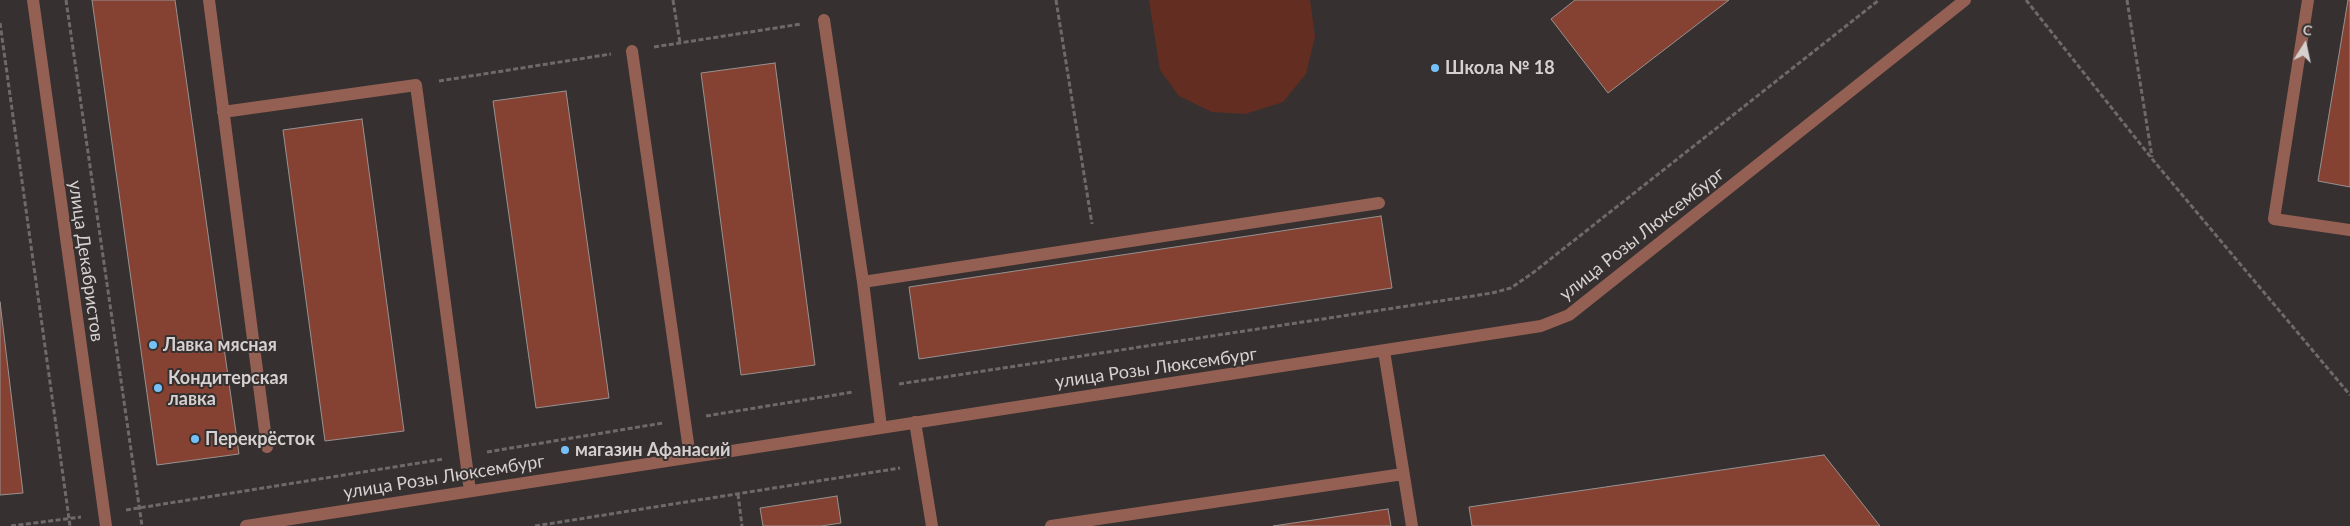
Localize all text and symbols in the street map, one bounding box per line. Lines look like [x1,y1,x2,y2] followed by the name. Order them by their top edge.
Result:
[2280,20,2330,70] north arrow
[2302,21,2314,39] text: С
[1445,57,1555,79] place label: Школа № 18
[1429,62,1441,74] marker: Школа № 18
[1555,163,1729,305] street label: улица Розы Люксембург
[64,179,108,343] street label: улица Декабристов
[163,334,277,356] place label: Лавка мясная
[147,339,159,351] marker: Лавка мясная
[1054,343,1258,393] street label: улица Розы Люксембург
[168,367,288,409] place label: Кондитерская лавка
[152,382,164,394] marker: Кондитерская лавка
[205,428,315,450] place label: Перекрёсток
[189,433,201,445] marker: Перекрёсток
[575,439,730,461] place label: магазин Афанасий
[559,444,571,456] marker: магазин Афанасий
[342,450,546,504] street label: улица Розы Люксембург

